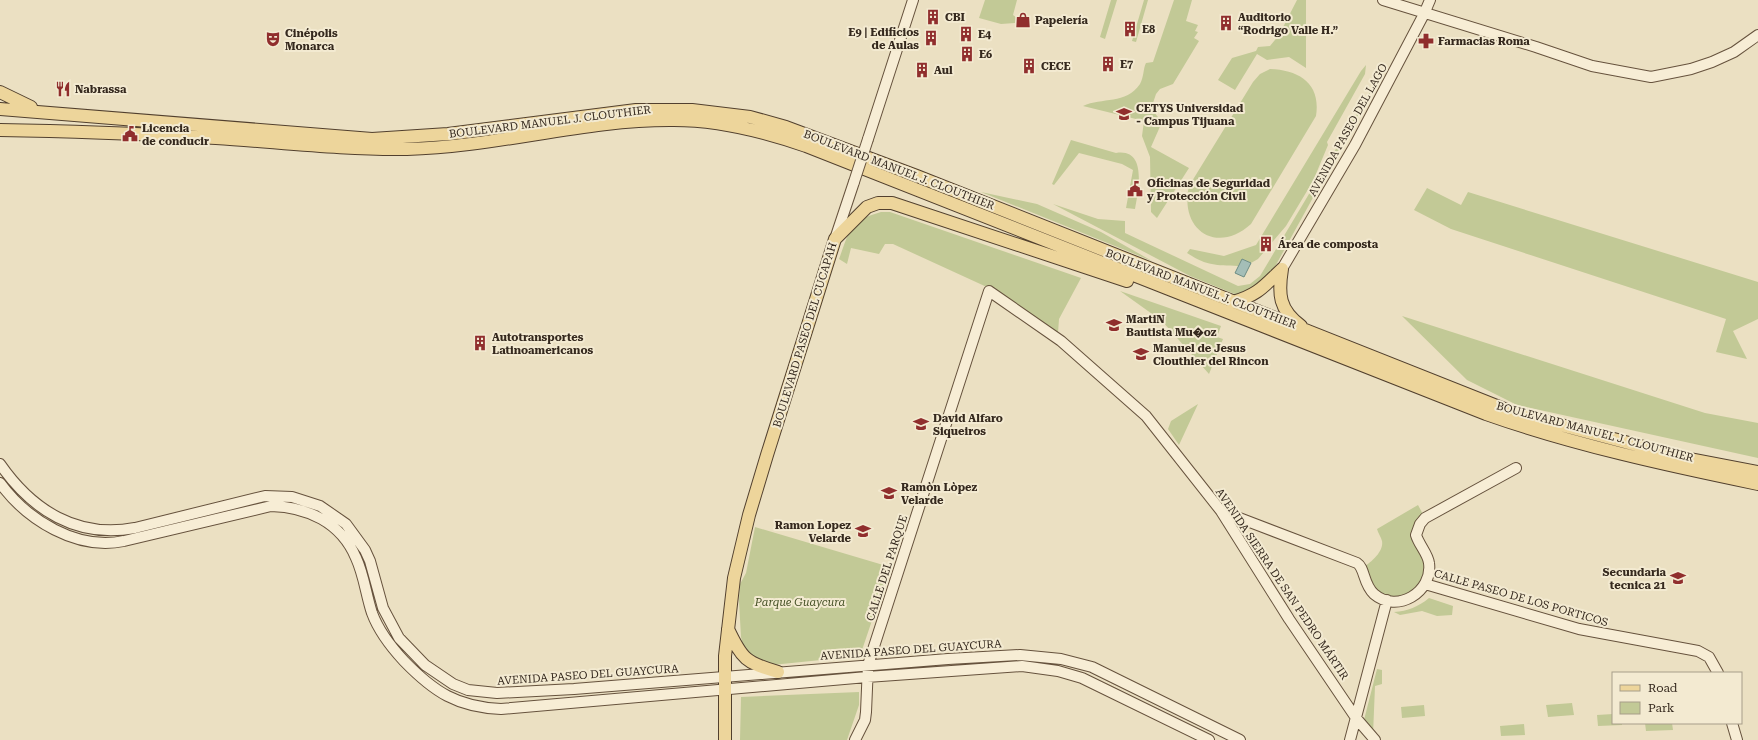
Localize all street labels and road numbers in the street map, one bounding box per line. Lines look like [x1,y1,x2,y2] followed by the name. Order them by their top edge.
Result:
[1306,61,1390,199] street label: AVENIDA PASEO DEL LAGO
[448,103,652,141] street label: BOULEVARD MANUEL J. CLOUTHIER
[802,127,997,213] street label: BOULEVARD MANUEL J. CLOUTHIER
[771,241,839,429] street label: BOULEVARD PASEO DEL CUCAPAH
[1104,246,1299,332] street label: BOULEVARD MANUEL J. CLOUTHIER
[1495,399,1695,465] street label: BOULEVARD MANUEL J. CLOUTHIER
[1213,485,1352,682] street label: AVENIDA SIERRA DE SAN PEDRO MÁRTIR
[864,513,910,623] street label: CALLE DEL PARQUE
[1432,567,1610,629] street label: CALLE PASEO DE LOS PORTICOS
[820,637,1002,663] street label: AVENIDA PASEO DEL GUAYCURA
[497,662,679,688] street label: AVENIDA PASEO DEL GUAYCURA

